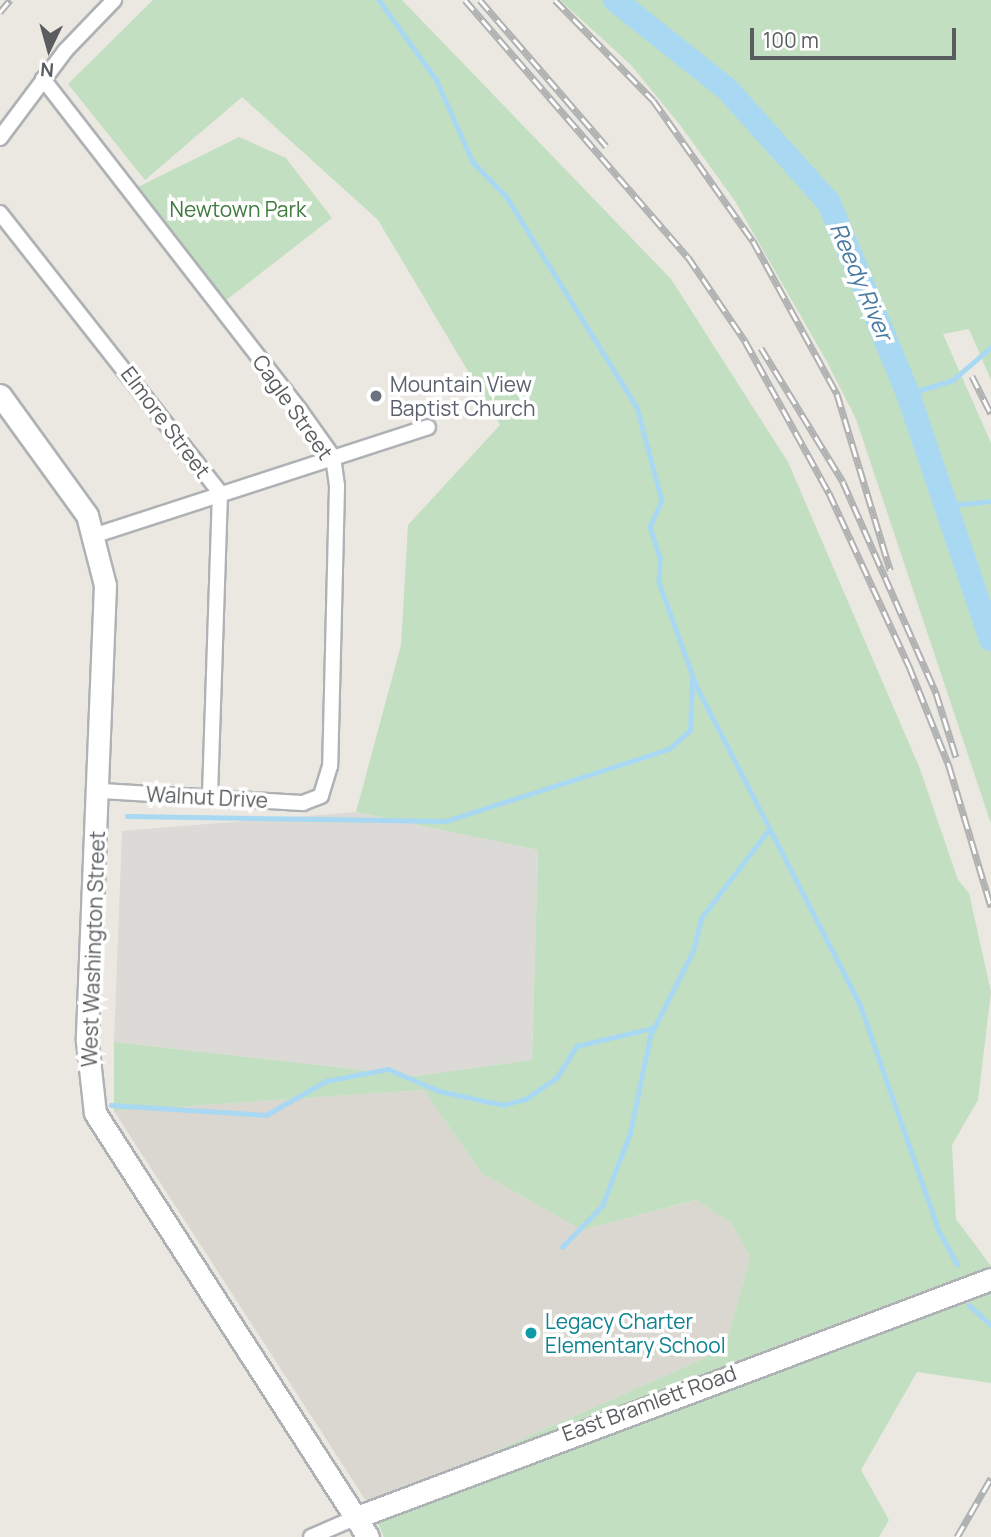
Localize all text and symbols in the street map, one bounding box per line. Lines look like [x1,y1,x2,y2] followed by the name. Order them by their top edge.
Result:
[14,14,84,84] north arrow
[753,14,960,58] scale bar
[763,26,819,54] text: 100 m
[39,56,55,83] text: N
[170,196,306,222] park label: Newtown Park
[825,218,899,344] water label: Reedy River
[248,350,338,464] street label: Cagle Street
[116,361,216,483] street label: Elmore Street
[390,371,535,421] place label: Mountain View Baptist Church
[368,388,384,404] marker: Mountain View Baptist Church
[145,781,269,813] street label: Walnut Drive
[76,830,110,1068] street label: West Washington Street
[545,1308,726,1358] place label: Legacy Charter Elementary School
[523,1325,539,1341] marker: Legacy Charter Elementary School
[558,1360,740,1446] street label: East Bramlett Road

